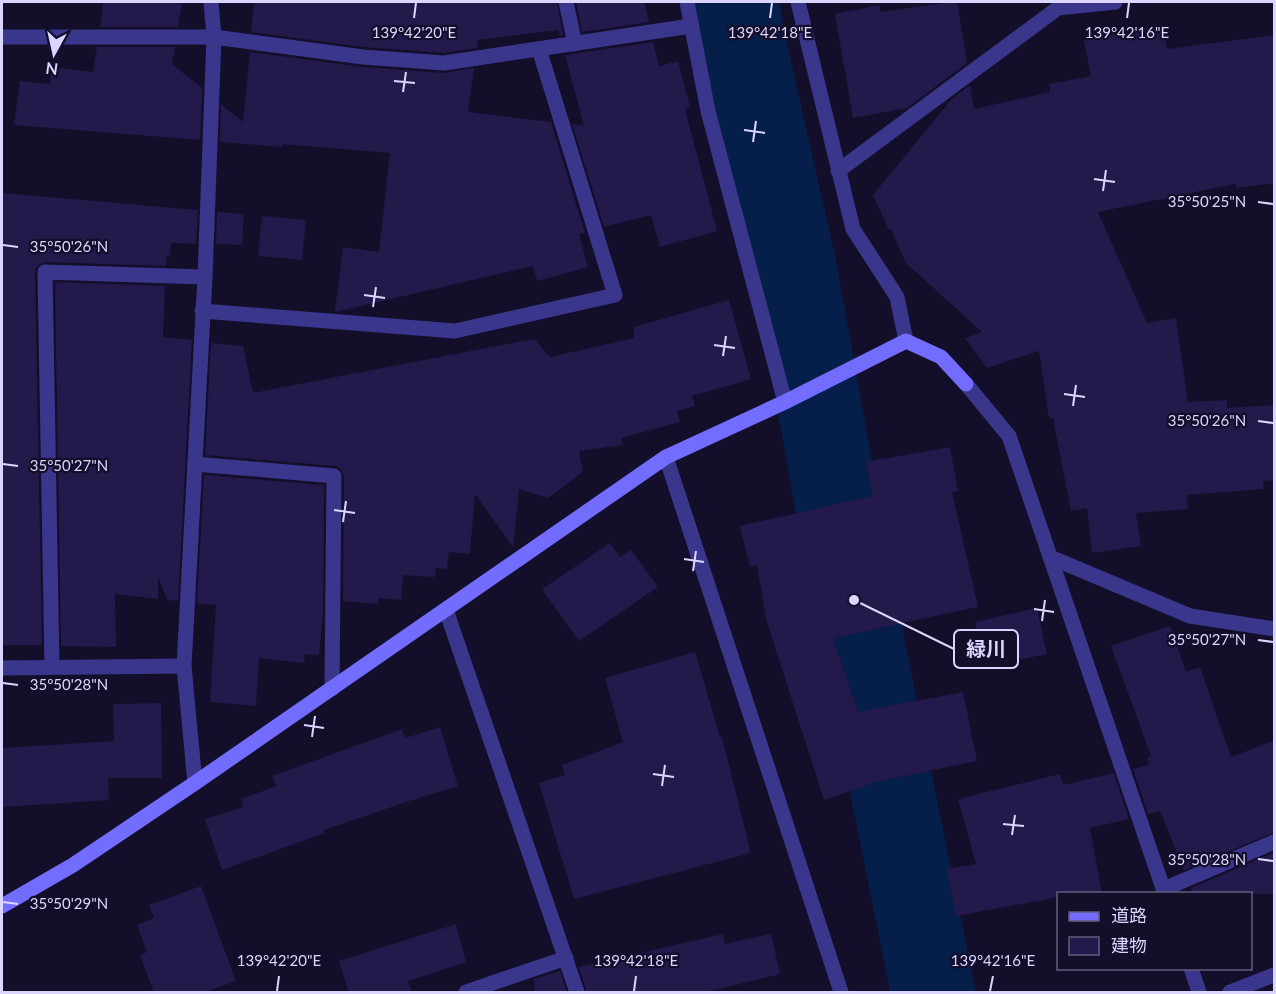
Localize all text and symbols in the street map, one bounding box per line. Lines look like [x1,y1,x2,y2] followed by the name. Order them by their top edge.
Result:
[372,23,456,41] text: 139°42'20"E
[728,23,812,41] text: 139°42'18"E
[1085,23,1169,41] text: 139°42'16"E
[24,24,84,84] north arrow
[44,59,59,80] text: N
[1168,192,1246,210] text: 35°50'25"N
[30,237,108,255] text: 35°50'26"N
[1168,411,1246,429] text: 35°50'26"N
[30,456,108,474] text: 35°50'27"N
[954,630,1018,668] callout: 緑川
[1168,630,1246,648] text: 35°50'27"N
[966,636,1006,660] text: 緑川
[30,675,108,693] text: 35°50'28"N
[1168,850,1246,868] text: 35°50'28"N
[1057,892,1252,970] legend
[30,894,108,912] text: 35°50'29"N
[1111,904,1147,926] text: 道路
[1111,934,1147,956] text: 建物
[237,951,321,969] text: 139°42'20"E
[594,951,678,969] text: 139°42'18"E
[951,951,1035,969] text: 139°42'16"E

